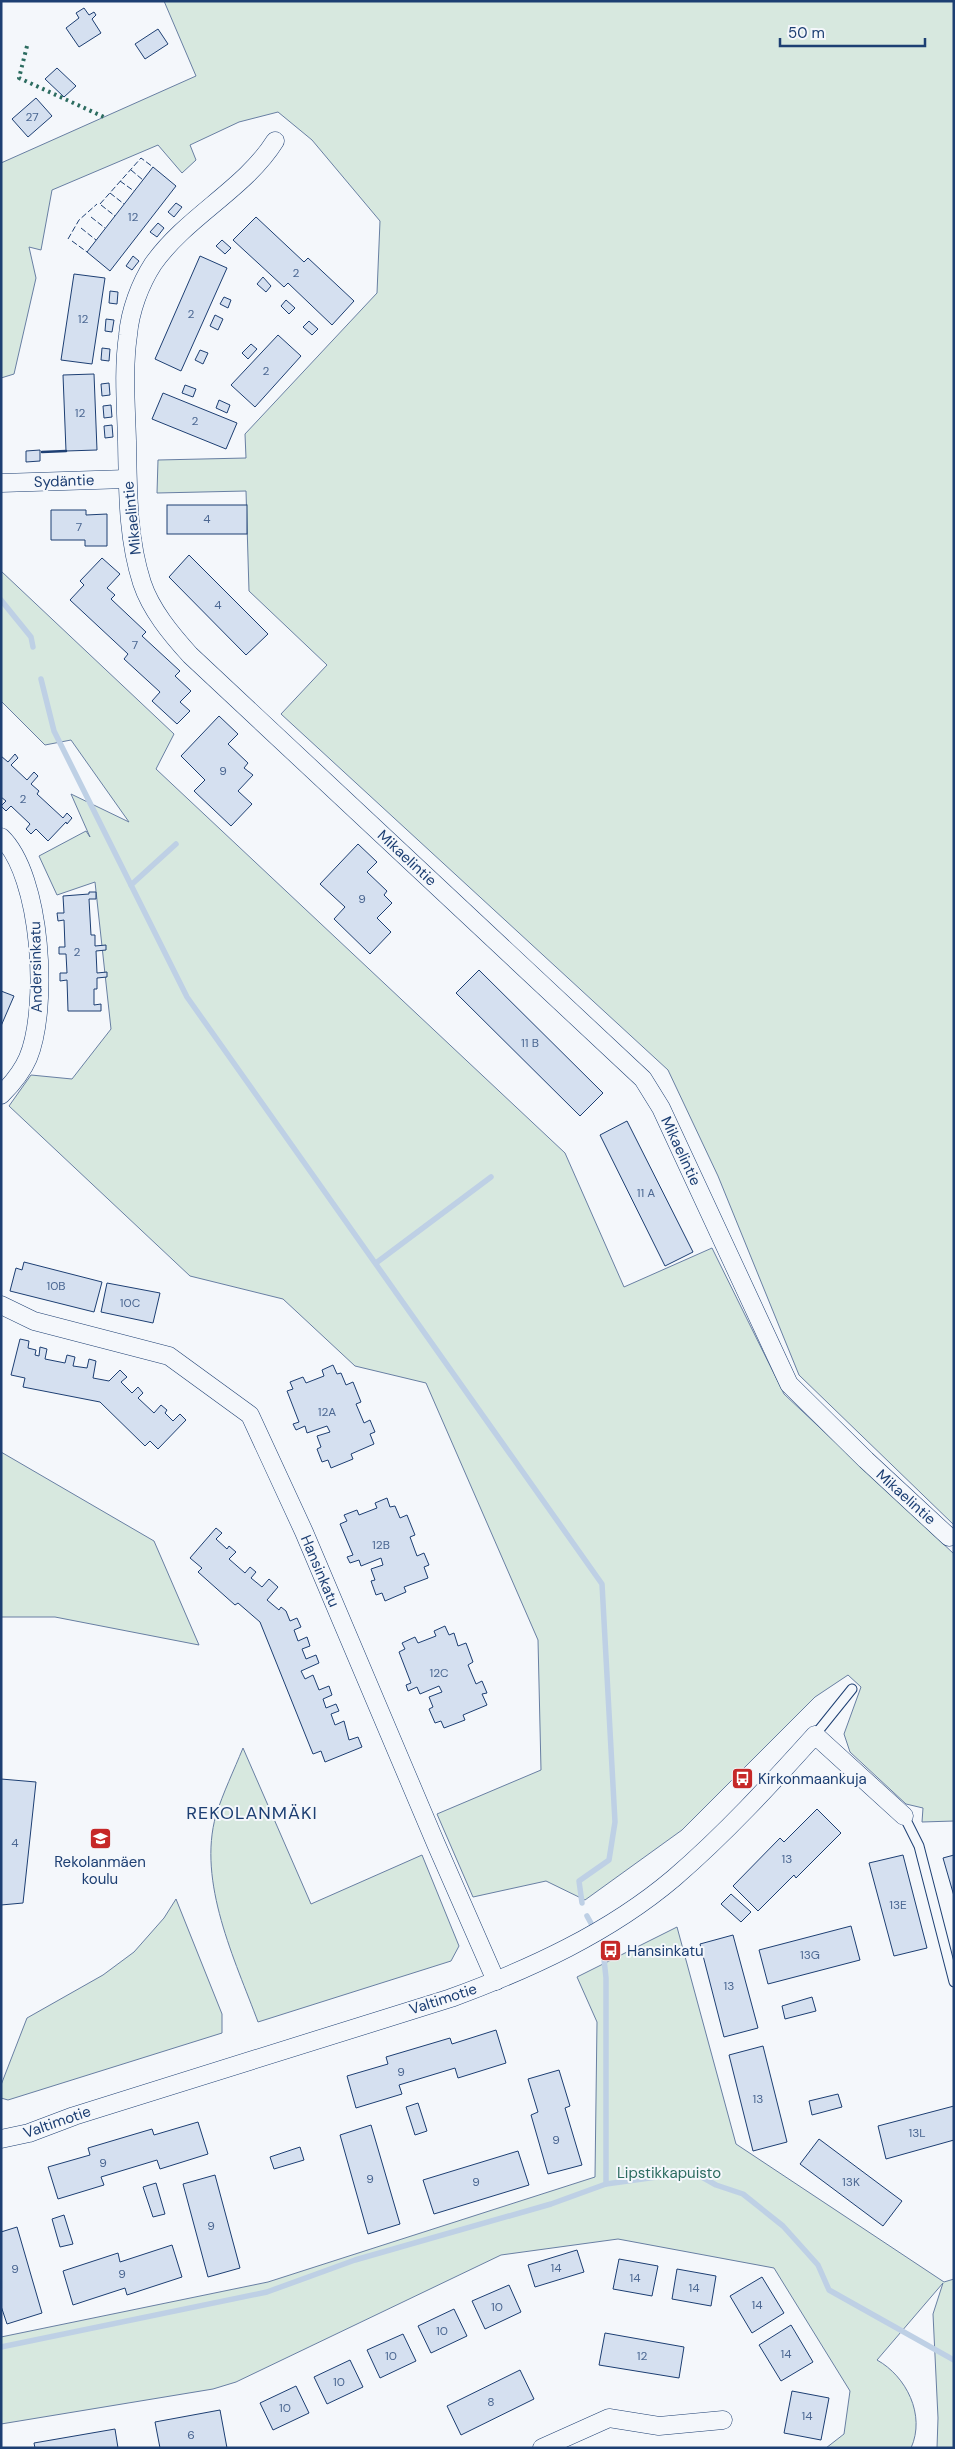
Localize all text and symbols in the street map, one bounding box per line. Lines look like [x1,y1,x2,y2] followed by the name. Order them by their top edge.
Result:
[780,15,925,47] scale bar
[788,23,825,43] text: 50 m
[25,109,39,125] house number: 27
[128,209,138,225] house number: 12
[293,265,300,281] house number: 2
[188,306,195,322] house number: 2
[78,311,88,327] house number: 12
[263,363,270,379] house number: 2
[75,405,85,421] house number: 12
[192,413,199,429] house number: 2
[33,470,95,492] street label: Sydäntie
[118,480,146,556] street label: Mikaelintie
[203,511,211,527] house number: 4
[76,519,82,535] house number: 7
[214,597,222,613] house number: 4
[132,637,138,653] house number: 7
[219,763,227,779] house number: 9
[20,791,27,807] house number: 2
[373,825,441,891] street label: Mikaelintie
[358,891,366,907] house number: 9
[25,921,47,1013] street label: Andersinkatu
[74,944,81,960] house number: 2
[521,1035,539,1051] house number: 11 B
[656,1113,706,1189] street label: Mikaelintie
[637,1185,655,1201] house number: 11 A
[46,1278,66,1294] house number: 10B
[120,1295,141,1311] house number: 10C
[318,1404,336,1420] house number: 12A
[872,1465,940,1529] street label: Mikaelintie
[296,1532,344,1610] street label: Hansinkatu
[372,1537,390,1553] house number: 12B
[429,1665,449,1681] house number: 12C
[730,1767,754,1791] bus stop icon: Kirkonmaankuja
[758,1769,867,1789] place label: Kirkonmaankuja
[186,1801,318,1825] district label: REKOLANMÄKI
[88,1827,112,1851] school or university icon: Rekolanmäen koulu
[11,1835,19,1851] house number: 4
[782,1851,792,1867] house number: 13
[54,1852,146,1889] place label: Rekolanmäen koulu
[889,1897,907,1913] house number: 13E
[599,1939,623,1963] bus stop icon: Hansinkatu
[627,1941,704,1961] place label: Hansinkatu
[800,1947,820,1963] house number: 13G
[724,1978,734,1994] house number: 13
[407,1979,479,2019] street label: Valtimotie
[397,2064,405,2080] house number: 9
[753,2091,763,2107] house number: 13
[21,2101,93,2143] street label: Valtimotie
[908,2125,926,2141] house number: 13L
[552,2132,560,2148] house number: 9
[99,2155,107,2171] house number: 9
[617,2163,721,2183] park label: Lipstikkapuisto
[366,2171,374,2187] house number: 9
[472,2174,480,2190] house number: 9
[842,2174,860,2190] house number: 13K
[207,2218,215,2234] house number: 9
[550,2260,562,2276] house number: 14
[11,2261,19,2277] house number: 9
[118,2266,126,2282] house number: 9
[629,2270,641,2286] house number: 14
[688,2280,700,2296] house number: 14
[751,2297,763,2313] house number: 14
[491,2299,503,2315] house number: 10
[436,2323,448,2339] house number: 10
[780,2346,792,2362] house number: 14
[385,2348,397,2364] house number: 10
[637,2348,647,2364] house number: 12
[333,2374,345,2390] house number: 10
[487,2394,495,2410] house number: 8
[279,2400,291,2416] house number: 10
[801,2408,813,2424] house number: 14
[187,2427,195,2443] house number: 6

